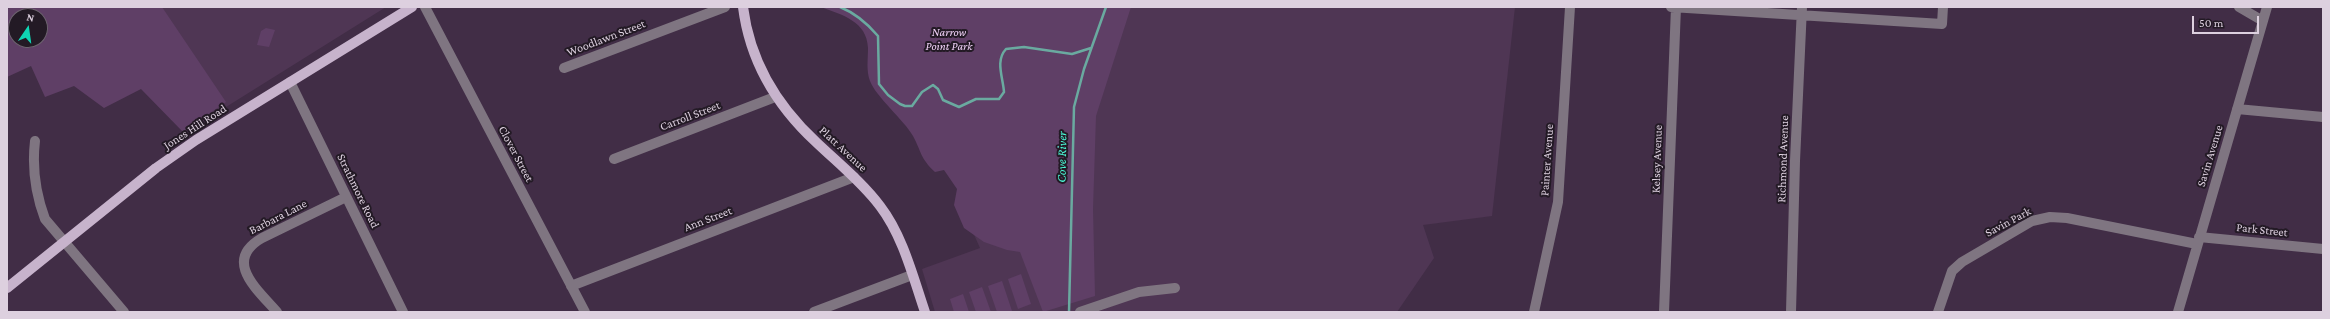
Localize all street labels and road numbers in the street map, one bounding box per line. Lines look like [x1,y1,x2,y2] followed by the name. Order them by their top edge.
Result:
[565,16,647,60] street label: Woodlawn Street
[658,98,722,134] street label: Carroll Street
[161,101,229,153] street label: Jones Hill Road
[1774,115,1792,203] street label: Richmond Avenue
[495,123,537,185] street label: Clover Street
[816,123,870,175] street label: Platt Avenue
[2194,123,2226,189] street label: Savin Avenue
[1537,124,1557,196] street label: Painter Avenue
[1649,125,1665,193] street label: Kelsey Avenue
[334,151,382,231] street label: Strathmore Road
[247,196,309,238] street label: Barbara Lane
[682,203,734,235] street label: Ann Street
[1983,204,2033,240] street label: Savin Park
[2236,220,2288,240] street label: Park Street

